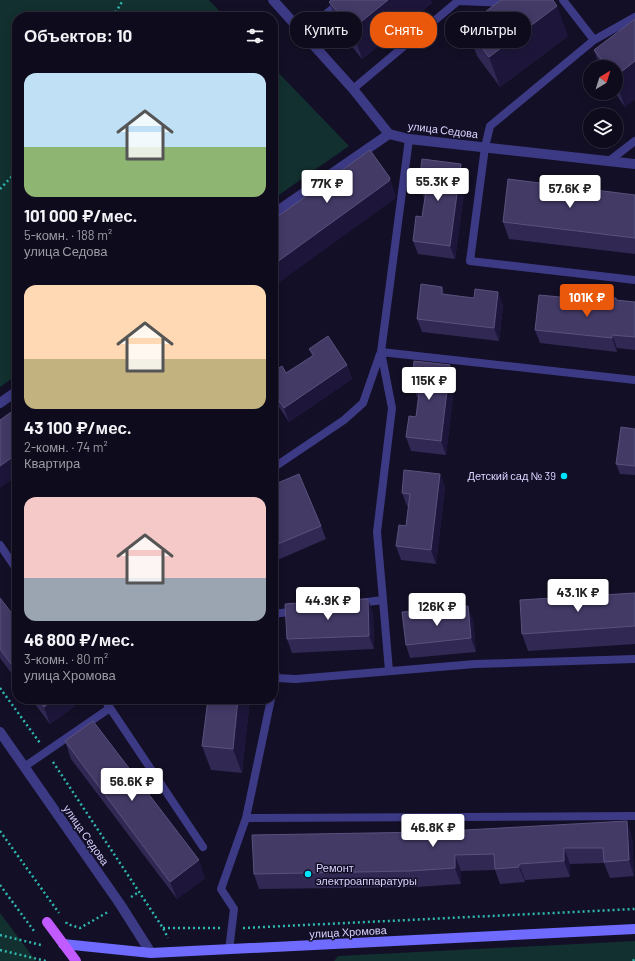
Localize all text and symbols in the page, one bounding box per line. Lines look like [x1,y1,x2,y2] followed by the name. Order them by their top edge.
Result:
[290,12,362,48] chip: Купить
[370,12,437,48] chip: Снять
[445,12,531,48] chip: Фильтры
[24,25,132,45] text: Объектов: 10
[244,25,266,47] icon: filters
[583,60,623,100] north arrow
[583,60,623,148] map controls
[109,99,181,171] icon: home
[583,108,623,148] button: layers
[407,119,480,140] street label: улица Седова
[401,168,475,202] pin: 55.3K ₽
[299,170,355,204] pin: 77K ₽
[416,173,460,189] text: 55.3K ₽
[311,175,343,191] text: 77K ₽
[533,175,607,209] pin: 57.6K ₽
[549,180,591,196] text: 57.6K ₽
[24,205,137,225] text: 101 000 ₽/мес.
[24,227,112,243] text: 5-комн. · 188 m²
[24,243,107,259] text: улица Седова
[554,284,620,318] pin: 101K ₽
[569,289,605,305] text: 101K ₽
[109,311,181,383] icon: home
[396,367,462,401] pin: 115K ₽
[411,372,447,388] text: 115K ₽
[24,417,131,437] text: 43 100 ₽/мес.
[24,439,108,455] text: 2-комн. · 74 m²
[24,455,80,471] text: Квартира
[467,469,556,482] place label: Детский сад № 39
[559,471,569,481] marker: Детский сад № 39
[109,523,181,595] icon: home
[541,579,615,613] pin: 43.1K ₽
[557,584,599,600] text: 43.1K ₽
[291,587,365,621] pin: 44.9K ₽
[305,592,351,608] text: 44.9K ₽
[404,593,470,627] pin: 126K ₽
[418,598,456,614] text: 126K ₽
[24,629,135,649] text: 46 800 ₽/мес.
[24,651,108,667] text: 3-комн. · 80 m²
[24,667,116,683] text: улица Хромова
[95,768,169,802] pin: 56.6K ₽
[110,773,154,789] text: 56.6K ₽
[61,802,112,868] street label: улица Седова
[396,814,470,848] pin: 46.8K ₽
[410,819,456,835] text: 46.8K ₽
[316,861,417,887] place label: Ремонт электроаппаратуры
[303,869,313,879] marker: Ремонт электроаппаратуры
[309,923,388,940] street label: улица Хромова

